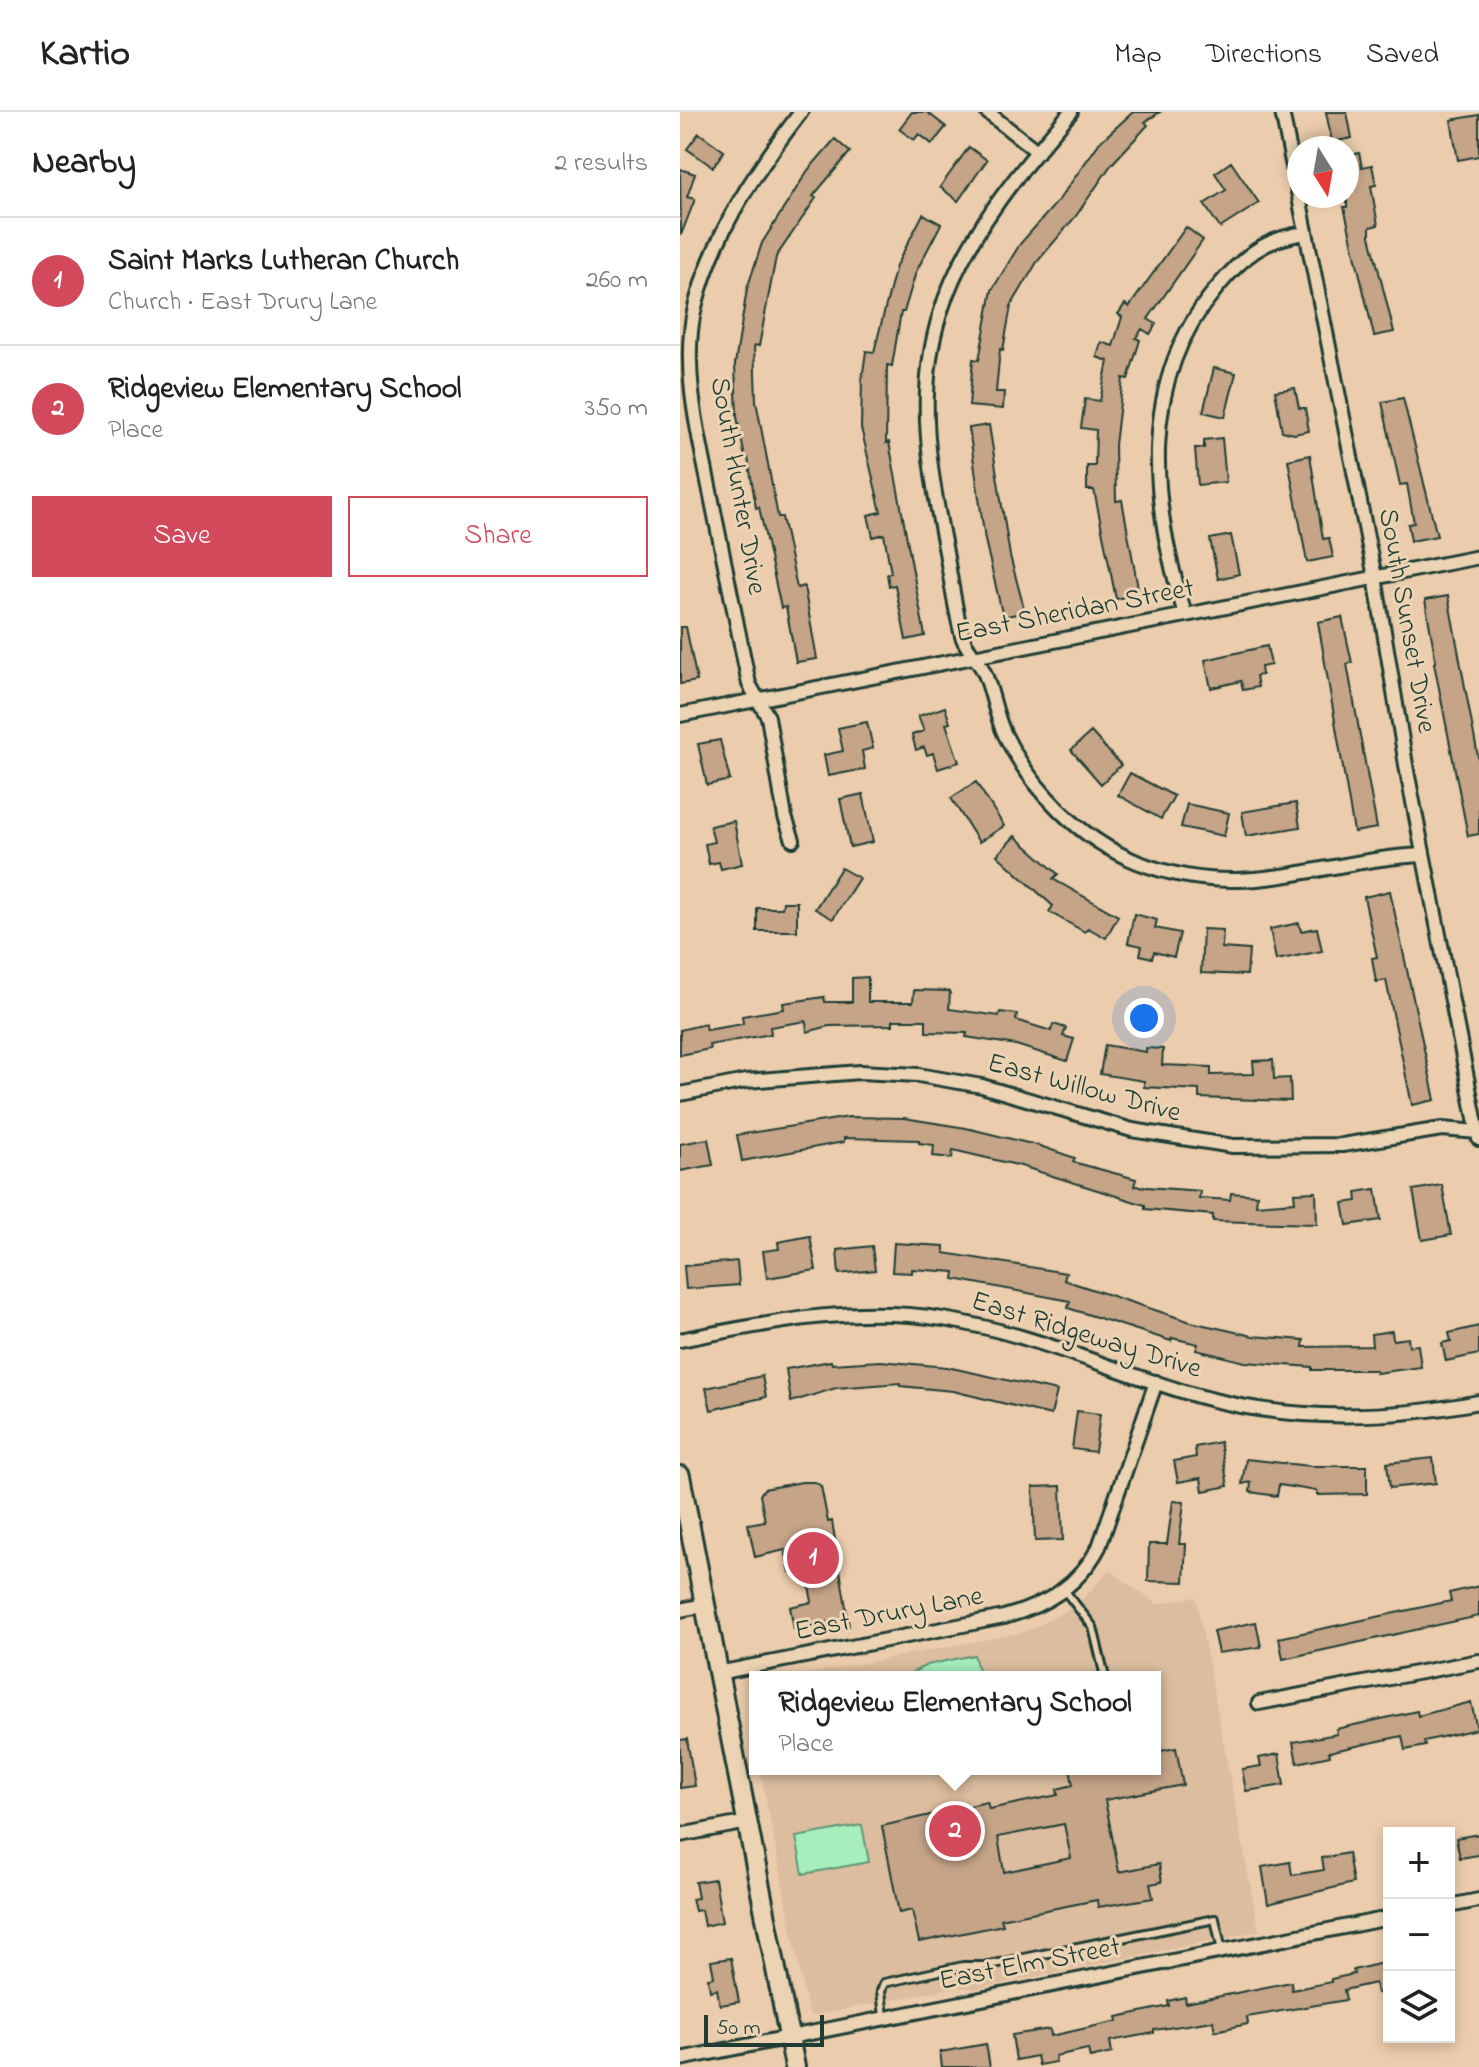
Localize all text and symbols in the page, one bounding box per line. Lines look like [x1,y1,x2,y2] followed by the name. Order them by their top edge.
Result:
[40,27,130,83] text: Kartio
[1114,35,1162,76] text: Map
[1206,35,1322,76] text: Directions
[1366,35,1439,76] text: Saved
[1287,136,1359,208] north arrow
[32,139,136,189] text: Nearby
[555,145,648,183] text: 2 results
[108,240,459,284] text: Saint Marks Lutheran Church
[54,262,62,300] text: 1
[586,262,648,300] text: 260 m
[108,284,377,322] text: Church · East Drury Lane
[108,368,462,412] text: Ridgeview Elementary School
[698,374,776,598] street label: South Hunter Drive
[52,390,64,428] text: 2
[584,390,648,428] text: 350 m
[108,412,163,450] text: Place
[32,496,332,577] button: Save
[348,496,648,577] button: Share
[1366,505,1446,737] street label: South Sunset Drive
[952,569,1198,655] street label: East Sheridan Street
[1124,998,1164,1038] your location
[983,1043,1186,1135] street label: East Willow Drive
[966,1282,1207,1391] street label: East Ridgeway Drive
[787,1528,839,1588] pin: 1
[791,1577,987,1653] street label: East Drury Lane
[749,1671,1161,1775] popup
[778,1682,1132,1726] text: Ridgeview Elementary School
[778,1726,833,1764] text: Place
[929,1801,981,1861] pin: 2
[1383,1827,1455,2043] map controls
[1383,1827,1455,1899] button: +
[1383,1899,1455,1971] button: −
[936,1927,1124,2003] street label: East Elm Street
[1383,1971,1455,2043] button: layers
[704,2011,824,2047] scale bar
[716,2013,761,2045] text: 50 m

